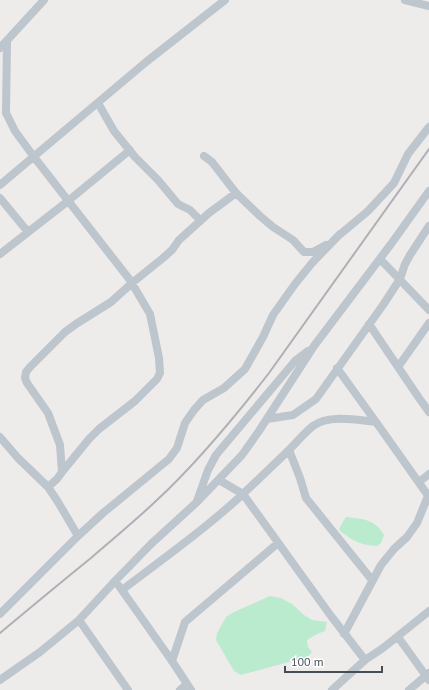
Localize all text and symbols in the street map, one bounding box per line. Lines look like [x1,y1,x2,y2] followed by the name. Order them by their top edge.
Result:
[285,648,382,674] scale bar
[291,654,324,669] text: 100 m

